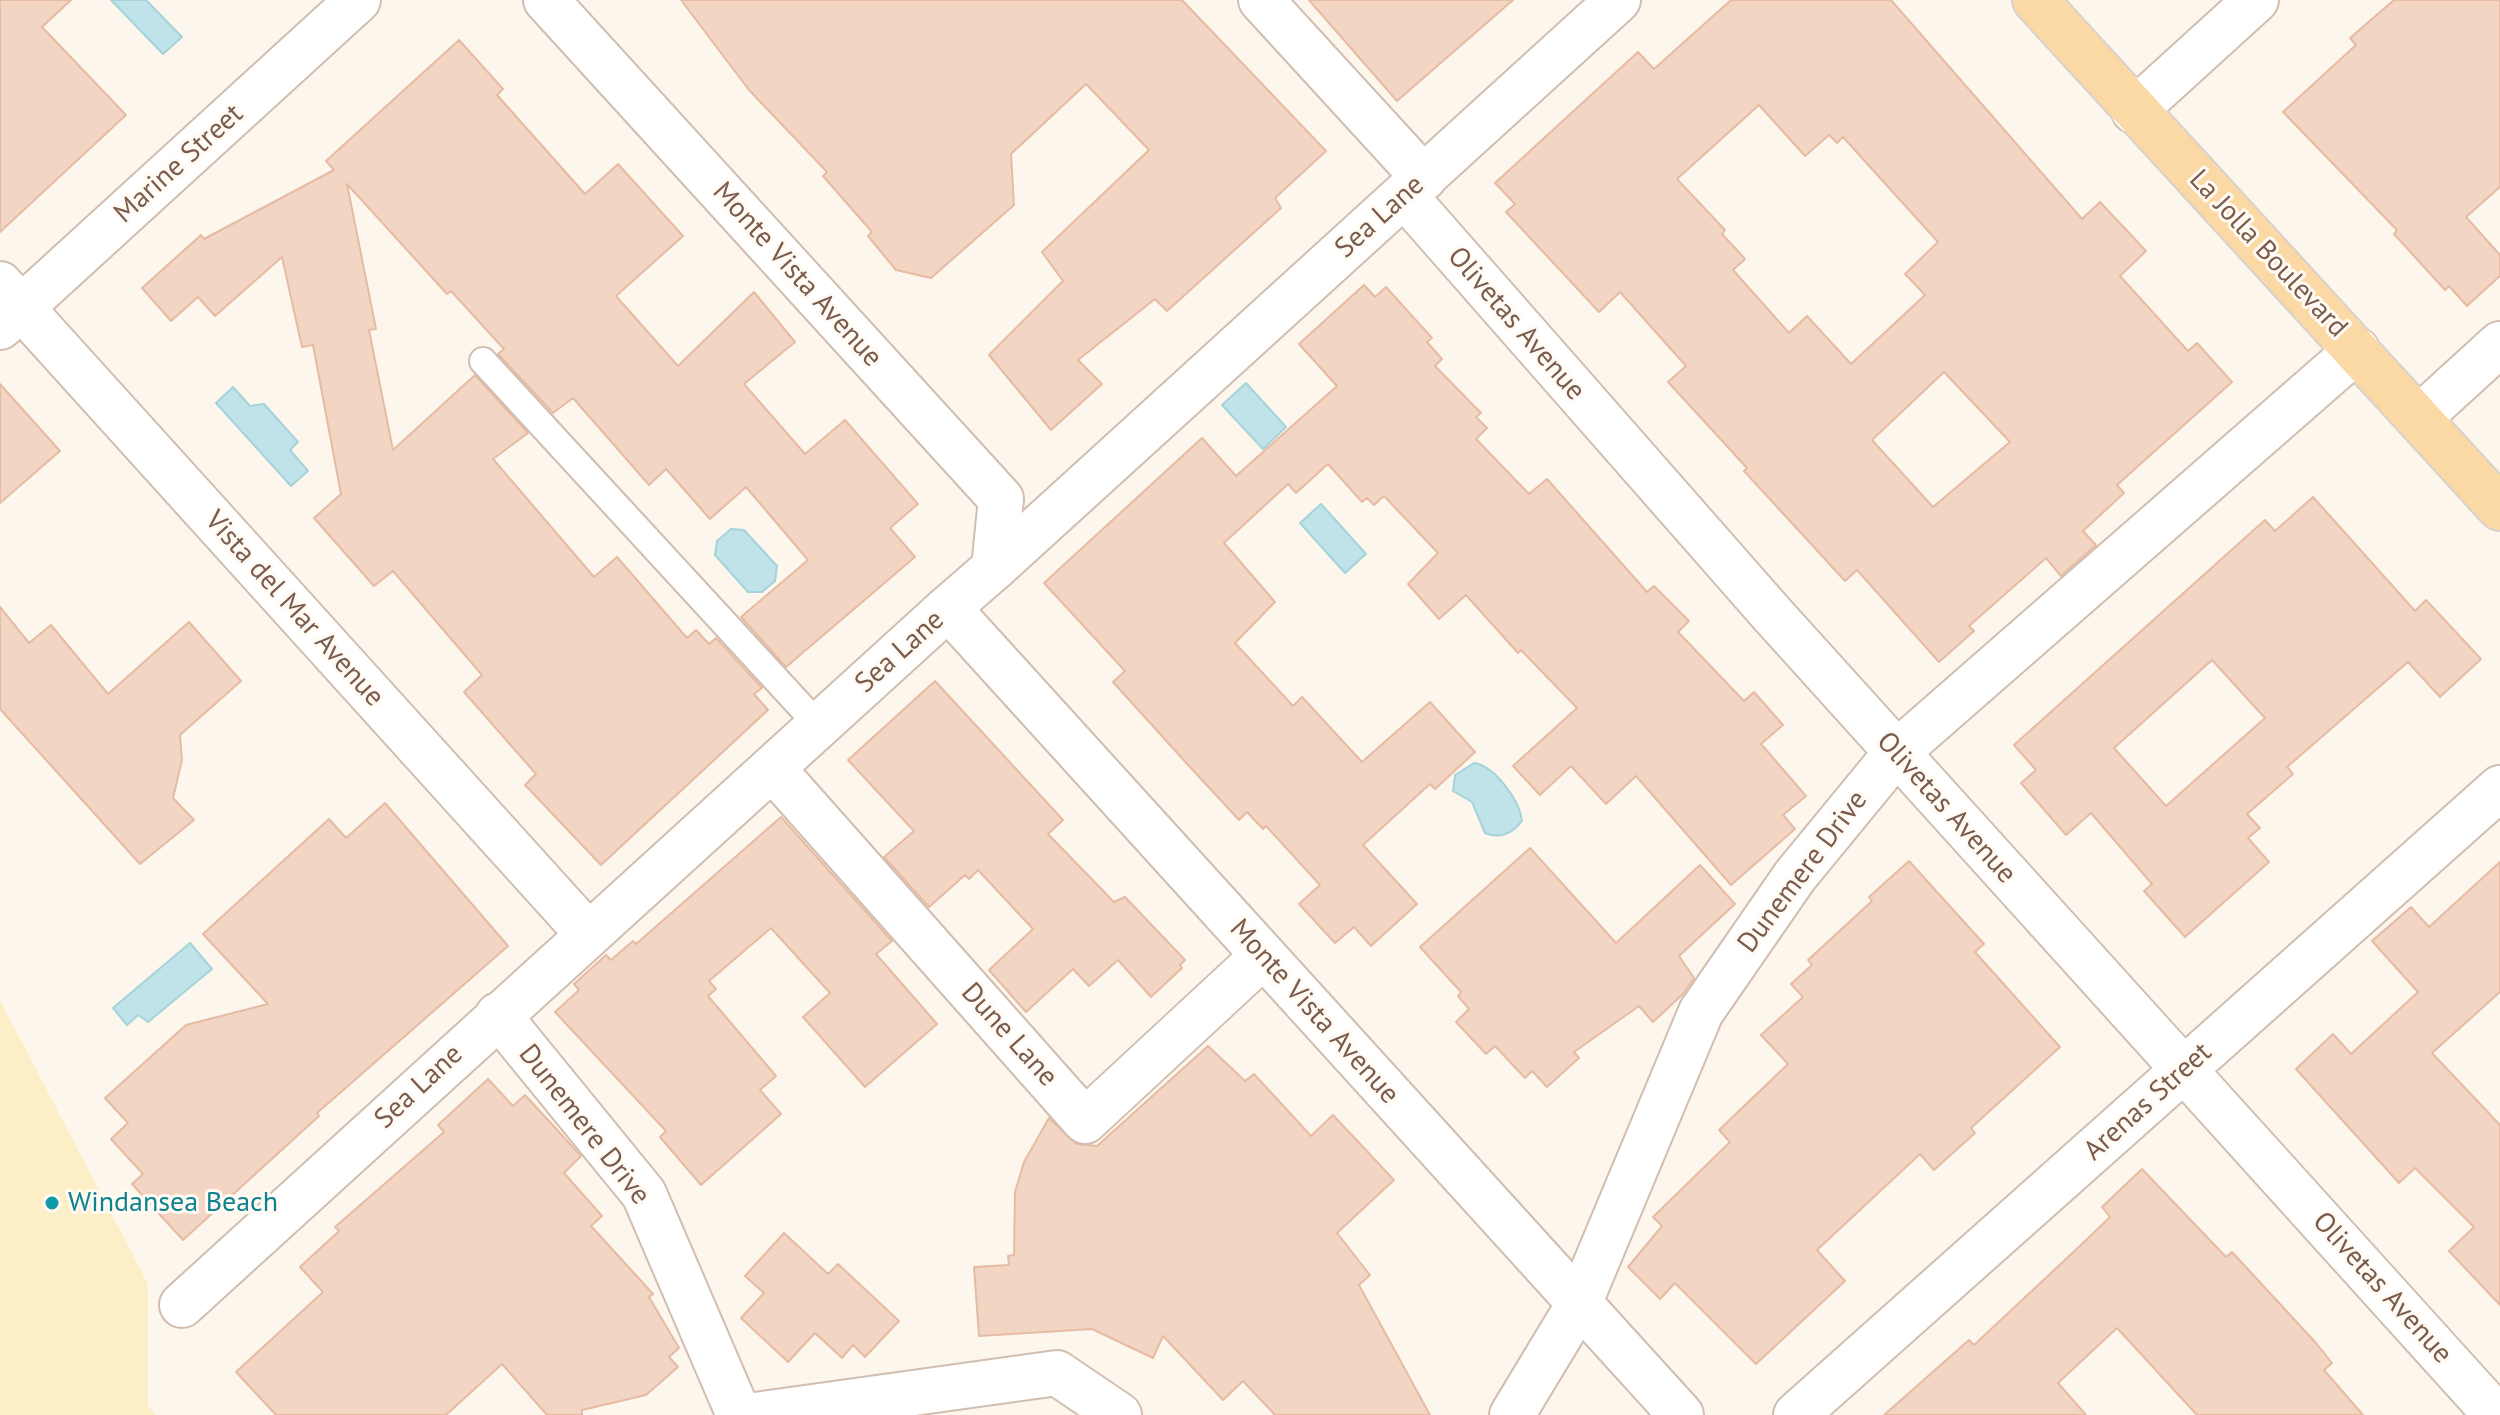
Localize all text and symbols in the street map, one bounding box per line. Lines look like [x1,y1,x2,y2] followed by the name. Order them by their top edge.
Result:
[108,97,250,231] street label: Marine Street
[2182,163,2354,345] street label: La Jolla Boulevard
[1329,168,1431,266] street label: Sea Lane
[705,176,889,374] street label: Monte Vista Avenue
[1440,240,1592,408] street label: Olivetas Avenue
[197,504,391,714] street label: Vista del Mar Avenue
[849,603,951,701] street label: Sea Lane
[1869,725,2023,891] street label: Olivetas Avenue
[1731,784,1875,960] street label: Dunemere Drive
[1222,913,1406,1111] street label: Monte Vista Avenue
[954,976,1064,1094] street label: Dune Lane
[2077,1036,2219,1168] street label: Arenas Street
[368,1038,470,1136] street label: Sea Lane
[511,1038,657,1212] street label: Dunemere Drive
[68,1186,278,1220] place label: Windansea Beach
[43,1194,61,1212] marker: Windansea Beach
[2305,1205,2459,1371] street label: Olivetas Avenue

